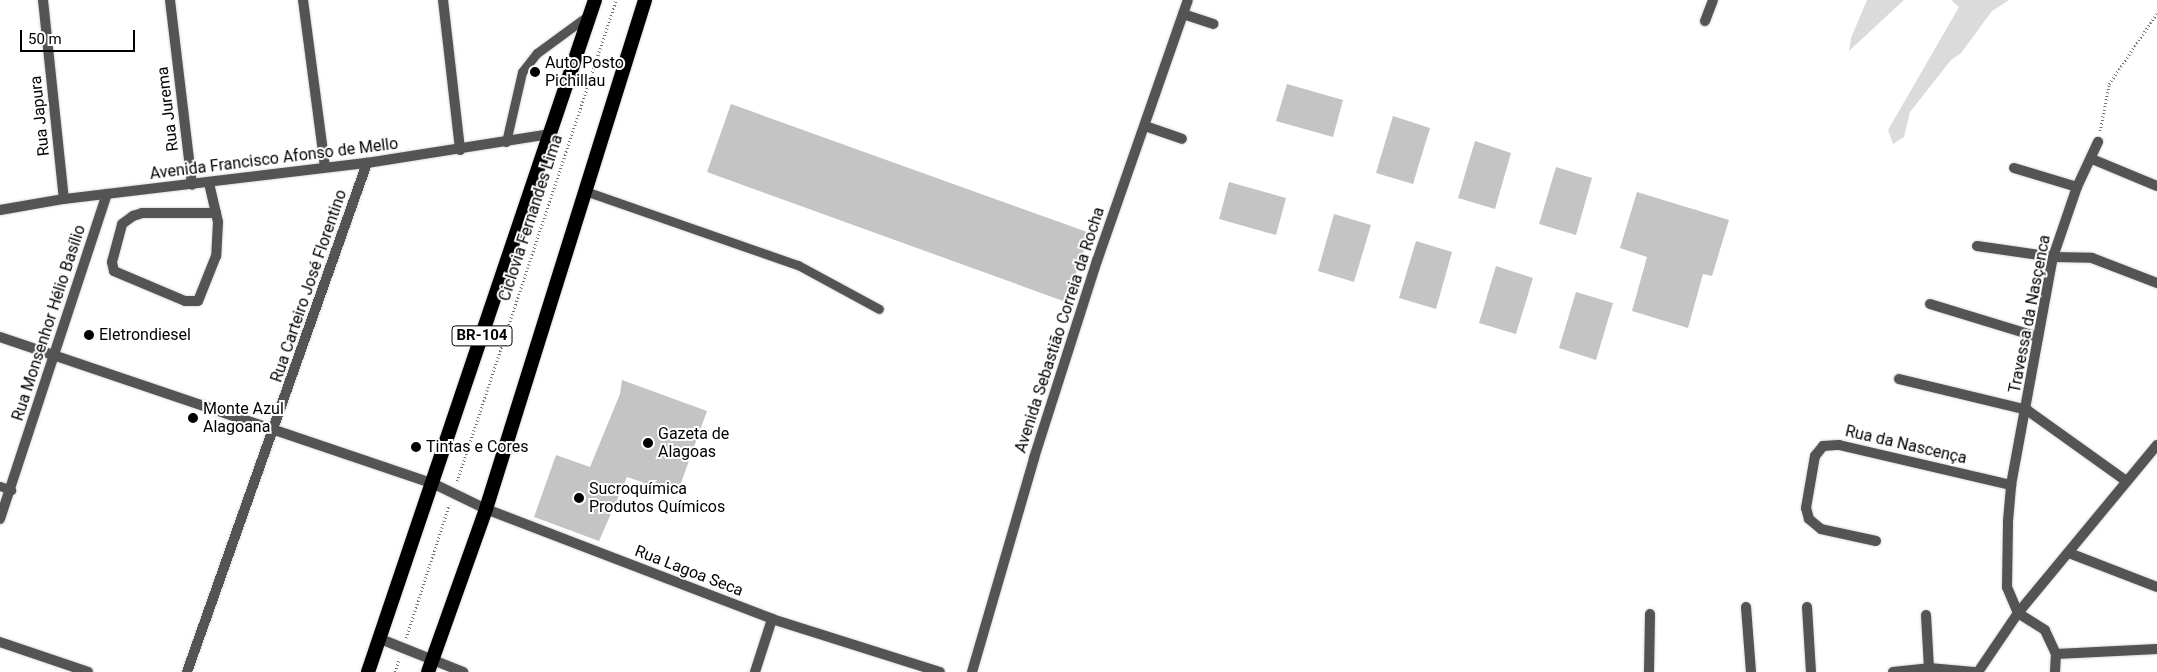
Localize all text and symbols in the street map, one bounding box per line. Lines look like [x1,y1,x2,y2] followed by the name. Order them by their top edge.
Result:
[22,20,138,52] scale bar
[28,30,62,48] text: 50 m
[545,53,624,91] place label: Auto Posto Pichillau
[153,65,183,153] street label: Rua Jurema
[529,66,541,78] marker: Auto Posto Pichillau
[26,75,54,157] street label: Rua Japura
[495,132,567,304] street label: Ciclovia Fernandes Lima
[149,134,399,184] street label: Avenida Francisco Afonso de Mello
[267,187,351,385] street label: Rua Carteiro José Florentino
[1011,205,1109,455] street label: Avenida Sebastião Correia da Rocha
[8,223,90,423] street label: Rua Monsenhor Hélio Basílio
[2005,233,2055,395] street label: Travessa da Nasçenca
[451,324,513,348] road number: BR-104
[99,325,191,345] place label: Eletrondiesel
[83,329,95,341] marker: Eletrondiesel
[203,399,284,437] place label: Monte Azul Alagoana
[187,412,199,424] marker: Monte Azul Alagoana
[1843,422,1969,468] street label: Rua da Nascença
[658,424,729,462] place label: Gazeta de Alagoas
[426,437,528,457] place label: Tintas e Cores
[642,437,654,449] marker: Gazeta de Alagoas
[410,441,422,453] marker: Tintas e Cores
[589,479,725,517] place label: Sucroquímica Produtos Químicos
[573,492,585,504] marker: Sucroquímica Produtos Químicos
[632,542,746,600] street label: Rua Lagoa Seca

